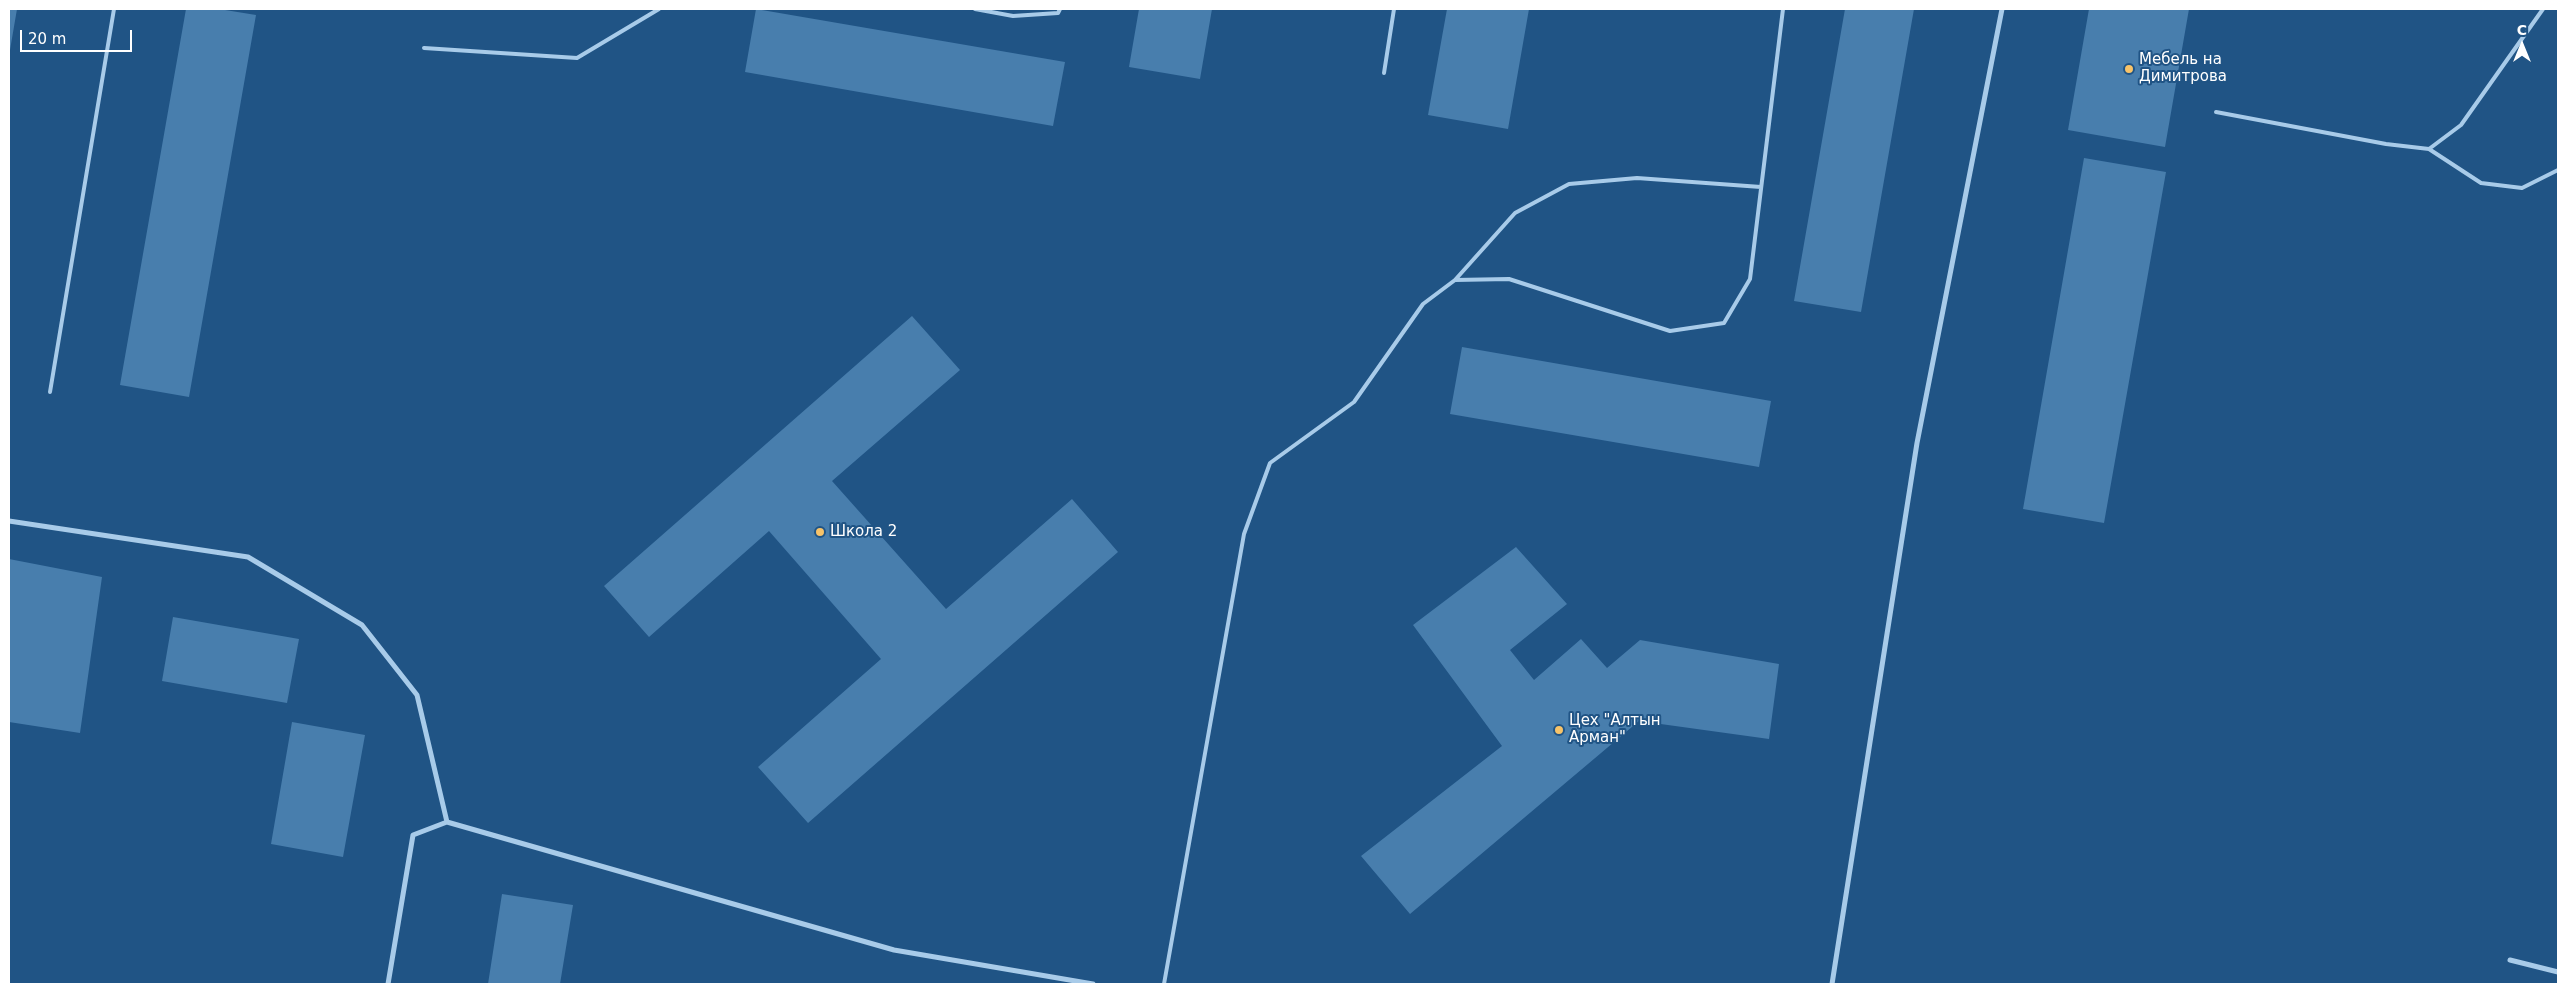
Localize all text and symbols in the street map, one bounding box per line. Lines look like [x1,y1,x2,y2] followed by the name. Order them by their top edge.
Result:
[22,20,135,52] scale bar
[2497,20,2547,70] north arrow
[2517,22,2527,38] text: С
[28,30,66,48] text: 20 m
[2139,51,2227,86] place label: Мебель на Димитрова
[2123,63,2135,75] marker: Мебель на Димитрова
[830,523,897,541] place label: Школа 2
[814,526,826,538] marker: Школа 2
[1569,712,1661,747] place label: Цех "Алтын Арман"
[1553,724,1565,736] marker: Цех "Алтын Арман"

